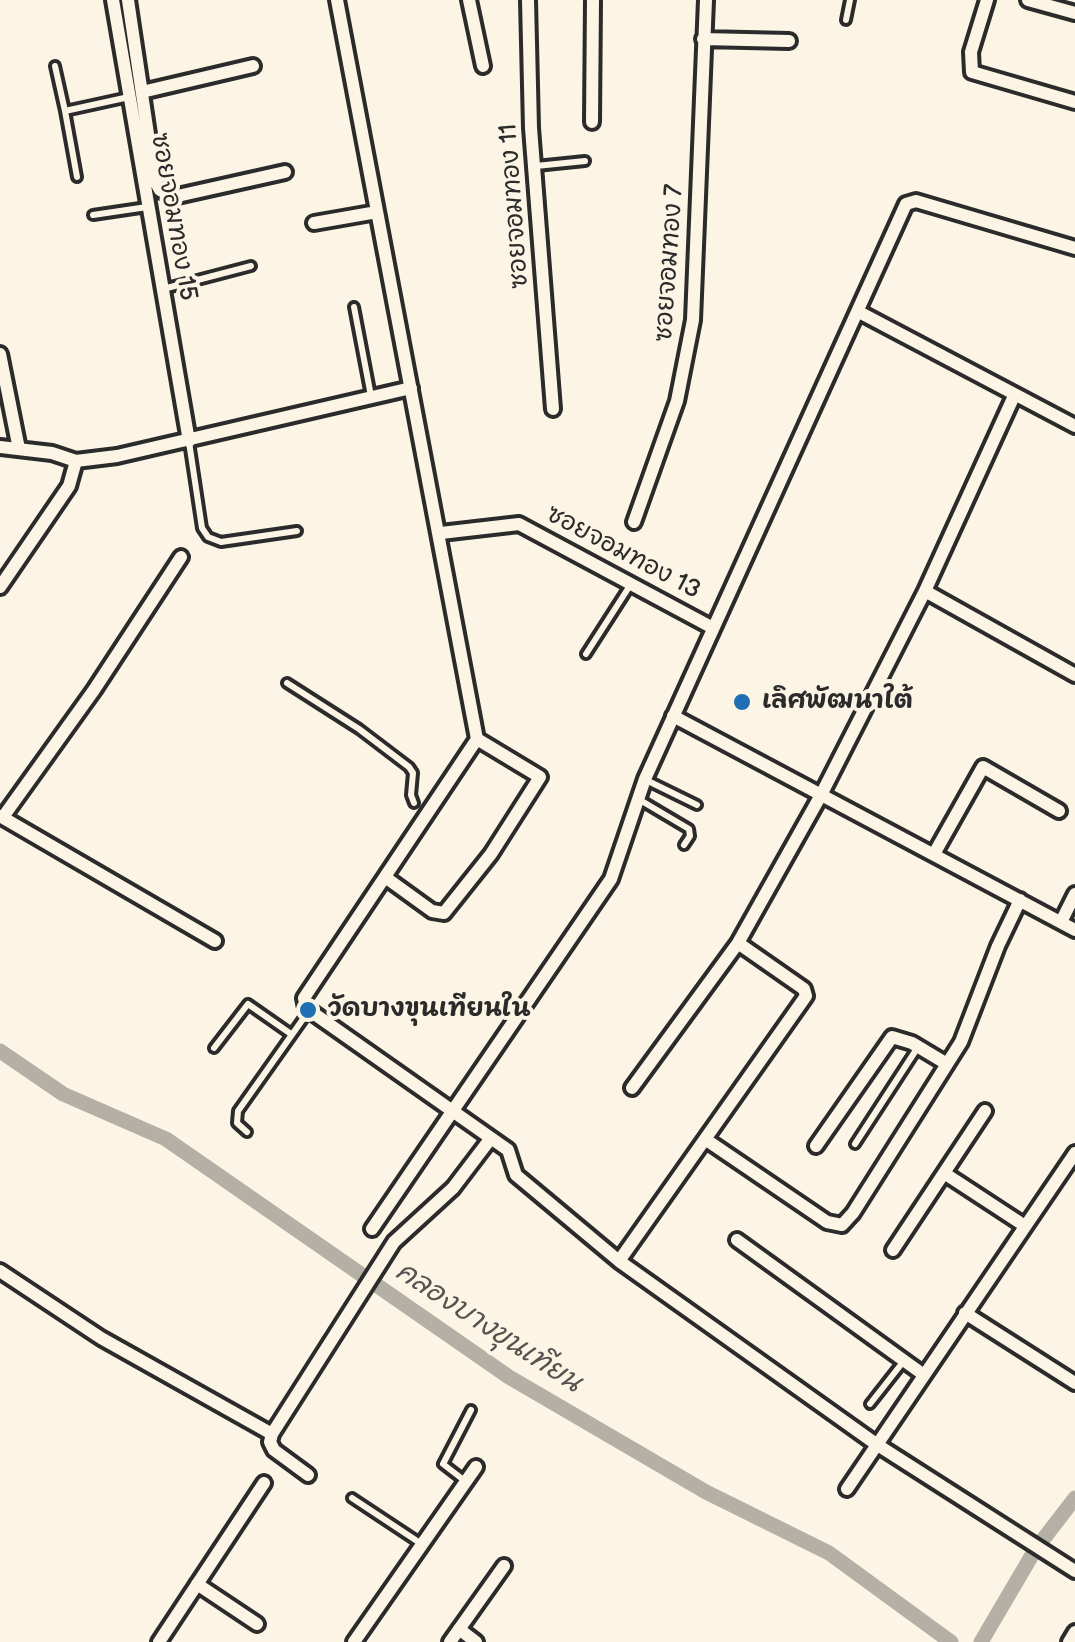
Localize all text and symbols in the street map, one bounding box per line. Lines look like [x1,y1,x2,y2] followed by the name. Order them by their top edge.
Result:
[494,123,536,289] street label: ซอยจอมทอง 11
[143,131,203,303] street label: ซอยจอมทอง 15
[650,183,690,343] street label: ซอยจอมทอง 7
[541,500,705,606] street label: ซอยจอมทอง 13
[762,687,913,717] place label: เลิศพัฒนาใต้
[731,691,753,713] marker: เลิศพัฒนาใต้
[328,995,531,1025] place label: วัดบางขุนเทียนใน
[297,999,319,1021] marker: วัดบางขุนเทียนใน
[389,1255,587,1401] water label: คลองบางขุนเทียน

